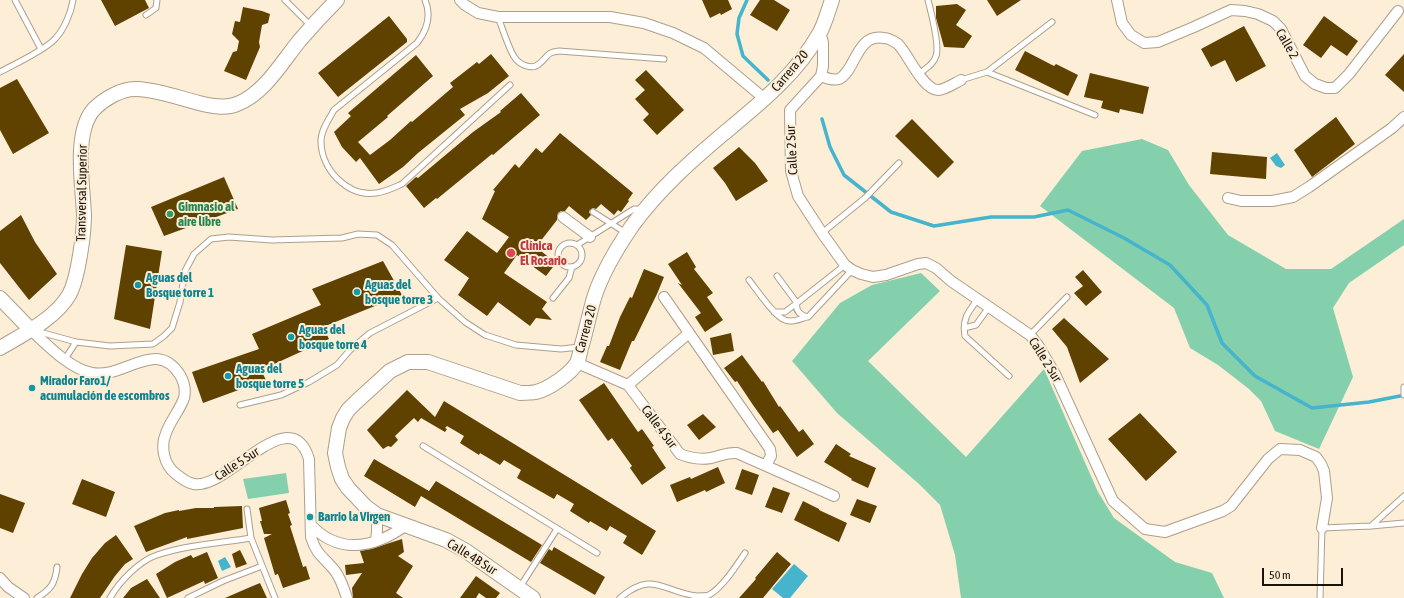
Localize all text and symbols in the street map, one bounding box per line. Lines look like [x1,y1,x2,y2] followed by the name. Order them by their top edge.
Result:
[1272,26,1302,62] street label: Calle 2
[768,47,812,95] street label: Carrera 20
[783,125,801,175] street label: Calle 2 Sur
[73,144,91,242] street label: Transversal Superior
[178,199,235,230] place label: Gimnasio al aire libre
[165,209,175,219] marker: Gimnasio al aire libre
[520,238,567,269] place label: Clínica El Rosario
[505,247,517,259] marker: Clínica El Rosario
[146,270,214,301] place label: Aguas del Bosque torre 1
[365,277,433,308] place label: Aguas del bosque torre 3
[133,280,143,290] marker: Aguas del Bosque torre 1
[352,287,362,297] marker: Aguas del bosque torre 3
[572,303,600,355] street label: Carrera 20
[299,322,367,353] place label: Aguas del bosque torre 4
[286,332,296,342] marker: Aguas del bosque torre 4
[1025,335,1065,385] street label: Calle 2 Sur
[236,361,304,392] place label: Aguas del bosque torre 5
[223,371,233,381] marker: Aguas del bosque torre 5
[40,373,170,404] place label: Mirador Faro1/ acumulación de escombros
[27,383,37,393] marker: Mirador Faro1/ acumulación de escombros
[638,402,680,452] street label: Calle 4 Sur
[212,444,262,484] street label: Calle 5 Sur
[318,509,390,525] place label: Barrio la Virgen
[305,512,315,522] marker: Barrio la Virgen
[444,536,500,578] street label: Calle 4B Sur
[1264,560,1345,586] scale bar
[1269,568,1291,582] text: 50 m

